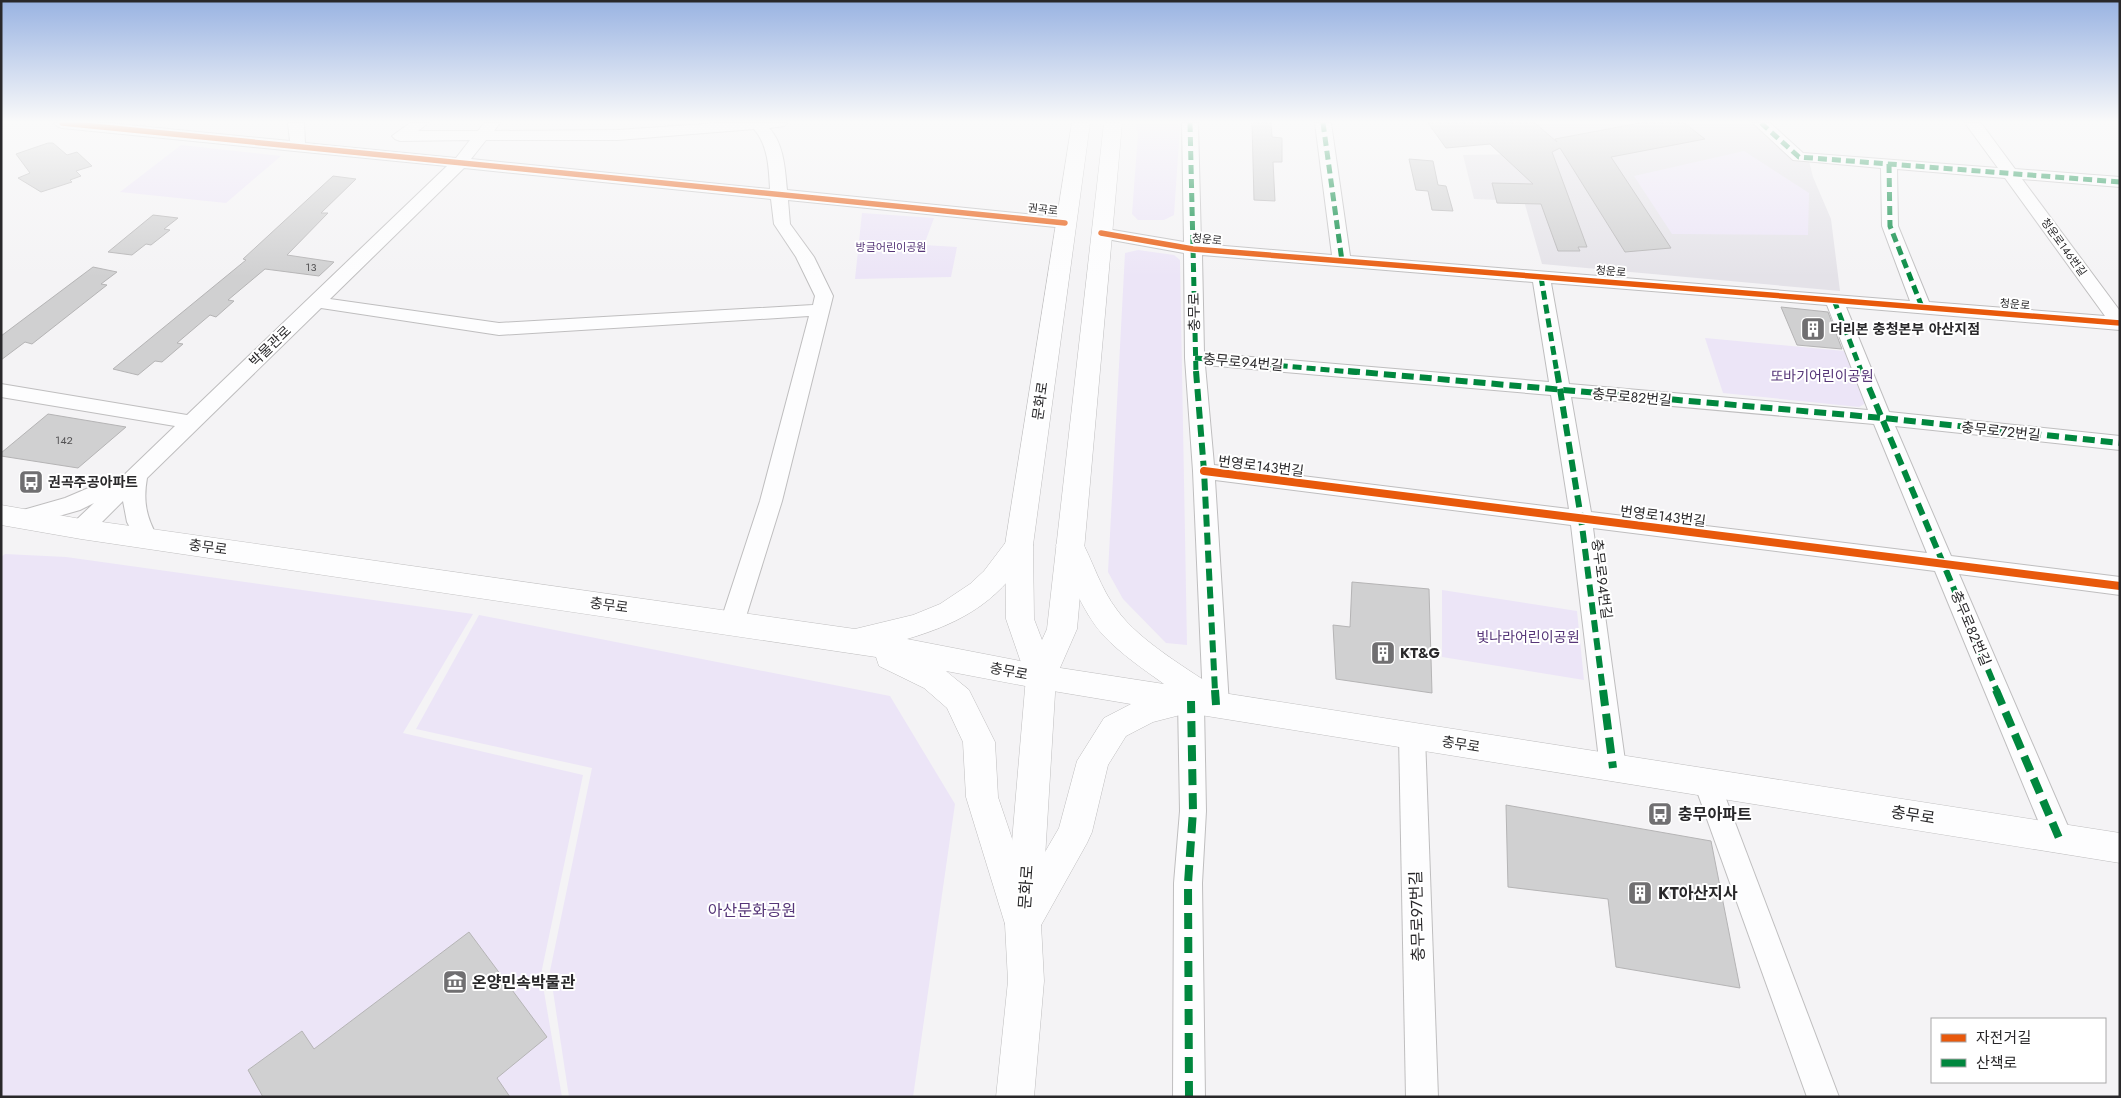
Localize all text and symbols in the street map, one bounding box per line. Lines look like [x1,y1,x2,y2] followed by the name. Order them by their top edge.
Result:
[1027,199,1059,219] street label: 권곡로
[2037,215,2091,279] street label: 청운로146번길
[1191,229,1223,249] street label: 청운로
[856,239,926,255] park label: 방글어린이공원
[306,259,316,275] house number: 13
[1595,262,1627,280] street label: 청운로
[1184,292,1204,331] street label: 충무로
[1999,295,2031,313] street label: 청운로
[1800,316,1826,342] building icon: 더리본 충청본부 아산지점
[1830,319,1980,339] place label: 더리본 충청본부 아산지점
[245,321,296,371] street label: 박물관로
[1202,349,1284,375] street label: 충무로94번길
[1770,366,1874,386] park label: 또바기어린이공원
[1027,380,1053,422] street label: 문화로
[1591,384,1673,410] street label: 충무로82번길
[1960,417,2042,445] street label: 충무로72번길
[55,432,73,448] house number: 142
[1217,451,1305,481] street label: 번영로143번길
[18,469,44,495] bus stop icon: 권곡주공아파트
[48,472,138,492] place label: 권곡주공아파트
[1619,501,1707,531] street label: 번영로143번길
[187,534,229,560] street label: 충무로
[1587,538,1617,620] street label: 충무로94번길
[1946,587,1996,669] street label: 충무로82번길
[588,592,630,618] street label: 충무로
[1476,627,1580,647] park label: 빛나라어린이공원
[1370,640,1396,666] building icon: KT&G
[1400,643,1440,663] place label: KT&G
[988,657,1030,685] street label: 충무로
[1440,731,1482,757] street label: 충무로
[1889,800,1937,830] street label: 충무로
[1647,801,1673,827] bus stop icon: 충무아파트
[1678,803,1752,826] place label: 충무아파트
[1013,864,1039,910] street label: 문화로
[1404,870,1430,962] street label: 충무로97번길
[1627,880,1653,906] building icon: KT아산지사
[1658,882,1738,905] place label: KT아산지사
[708,899,796,922] park label: 아산문화공원
[442,969,468,995] museum icon: 온양민속박물관
[472,971,575,994] place label: 온양민속박물관
[1931,1018,2106,1083] legend
[1976,1027,2031,1049] text: 자전거길
[1976,1052,2017,1074] text: 산책로

